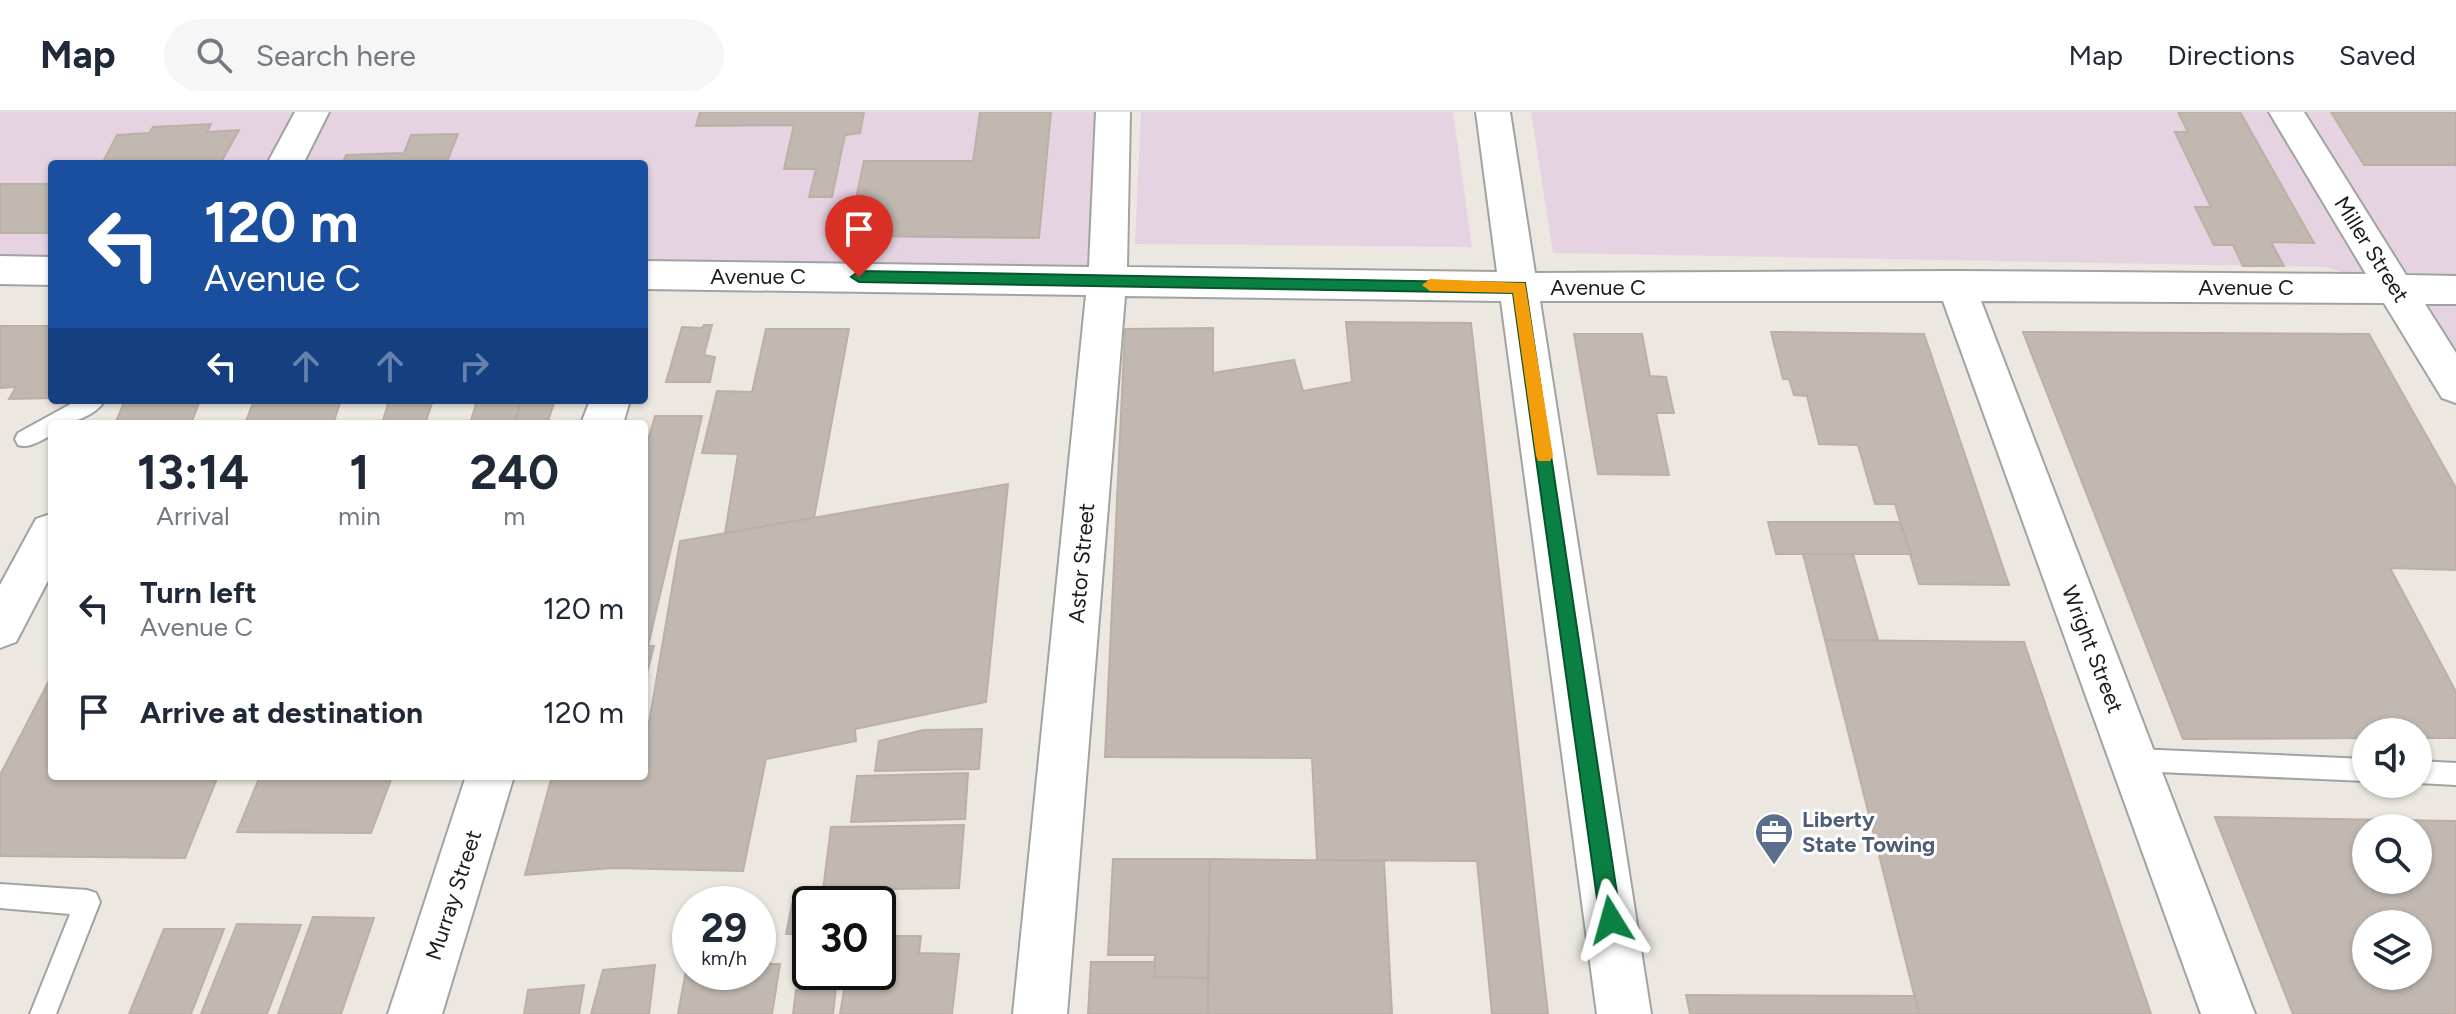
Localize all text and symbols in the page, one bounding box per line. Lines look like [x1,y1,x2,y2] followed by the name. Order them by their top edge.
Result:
[164,19,724,91] search box
[40,32,116,78] text: Map
[192,33,236,77] icon: search
[256,37,416,74] text: Search here
[2069,38,2123,72] text: Map
[2167,38,2295,72] text: Directions
[2339,38,2416,72] text: Saved
[204,189,359,256] text: 120 m
[2328,191,2415,307] street label: Miller Street
[72,192,176,296] icon: left
[825,195,893,277] pin
[837,207,881,251] icon: arrive
[204,257,361,300] text: Avenue C
[710,263,806,290] street label: Avenue C
[1550,274,1646,301] street label: Avenue C
[2198,274,2294,301] street label: Avenue C
[200,344,244,388] icon: left
[284,344,328,388] icon: ahead
[368,344,412,388] icon: ahead
[452,344,496,388] icon: right
[137,443,249,501] text: 13:14
[349,443,370,501] text: 1
[470,443,559,501] text: 240
[156,500,230,532] text: Arrival
[338,500,381,532] text: min
[503,500,525,532] text: m
[1063,502,1100,624] street label: Astor Street
[140,574,257,611] text: Turn left
[2056,582,2129,717] street label: Wright Street
[72,586,116,630] icon: left
[543,590,624,627] text: 120 m
[140,611,253,643] text: Avenue C
[72,690,116,734] icon: arrive
[140,694,423,731] text: Arrive at destination
[543,694,624,731] text: 120 m
[2352,718,2432,990] map controls
[2352,718,2432,798] button: sound
[1802,806,1935,858] place label: Liberty State Towing
[1753,811,1795,866] office icon: Liberty State Towing
[2352,814,2432,894] button: search
[420,827,487,964] street label: Murray Street
[1569,878,1653,962] position arrow
[792,886,896,990] speed limit sign: 30
[701,904,747,952] text: 29
[2352,910,2432,990] button: layers
[701,946,747,970] text: km/h

